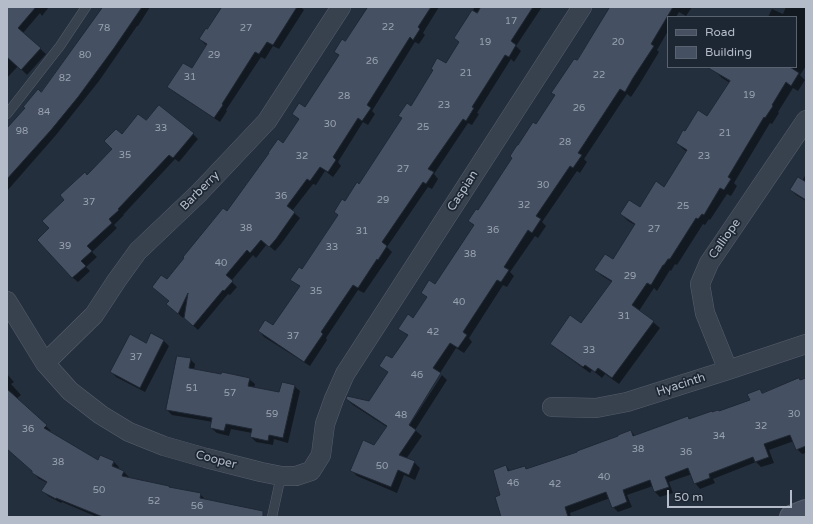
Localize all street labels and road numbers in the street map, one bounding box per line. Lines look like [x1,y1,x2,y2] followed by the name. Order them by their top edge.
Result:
[177,168,223,214] street label: Barberry
[445,168,481,214] street label: Caspian
[706,216,744,262] street label: Calliope
[655,370,707,400] street label: Hyacinth
[194,448,238,472] street label: Cooper

